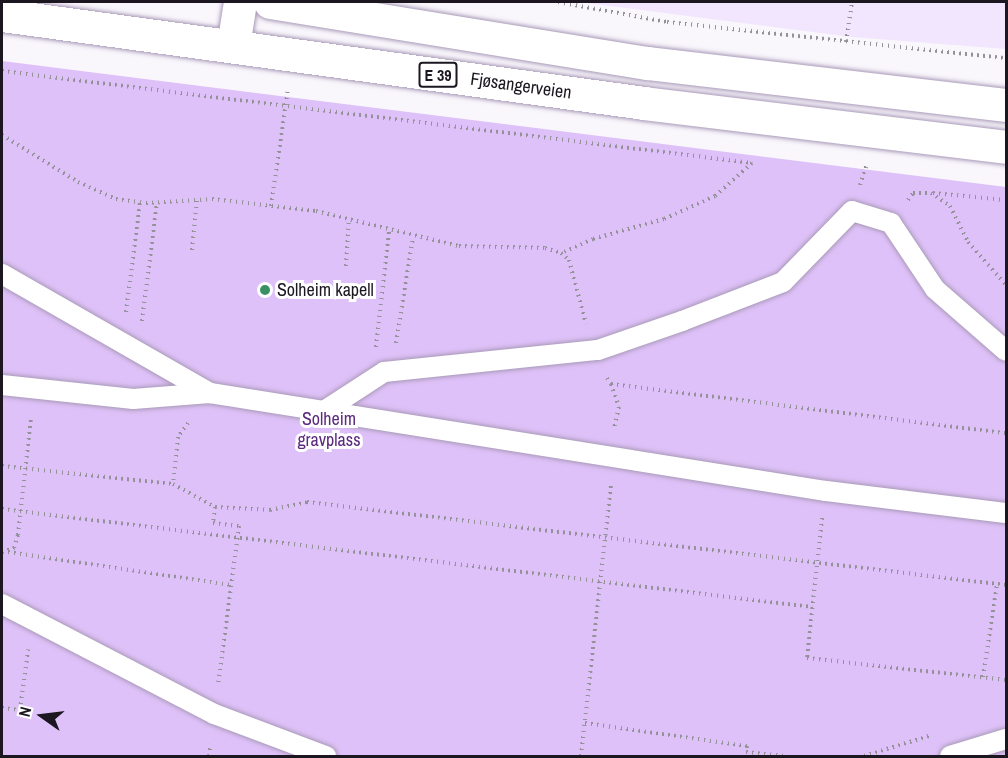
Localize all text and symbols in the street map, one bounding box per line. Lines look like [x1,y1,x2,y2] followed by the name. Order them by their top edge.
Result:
[418,62,458,88] road number: E 39
[469,68,573,104] street label: Fjøsangerveien
[277,279,374,301] place label: Solheim kapell
[258,283,272,297] marker: Solheim kapell
[297,409,361,452] park label: Solheim gravplass
[12,686,72,746] north arrow
[13,704,36,719] text: N

